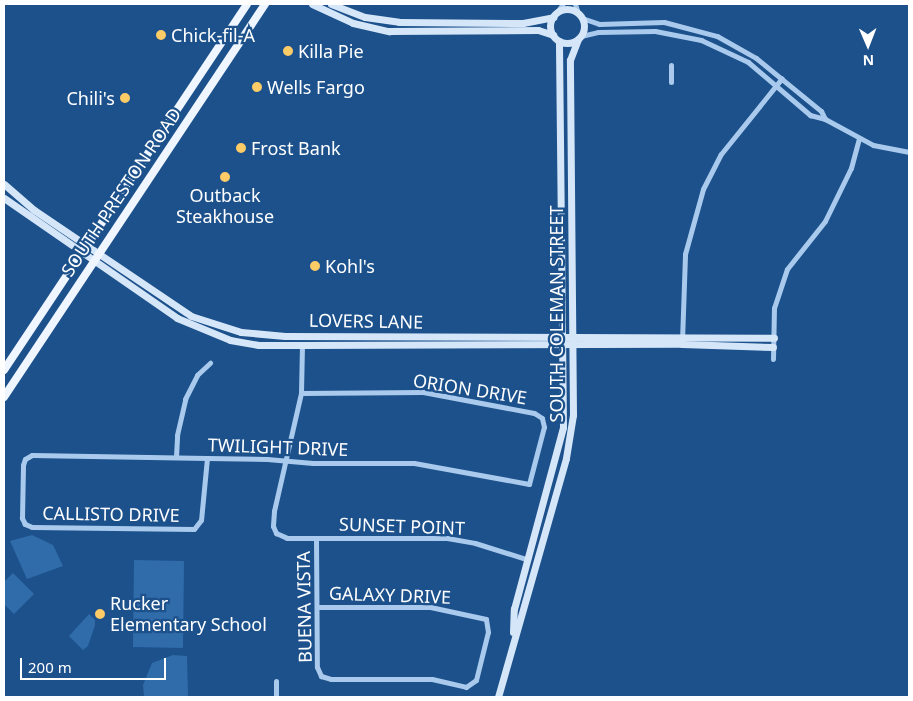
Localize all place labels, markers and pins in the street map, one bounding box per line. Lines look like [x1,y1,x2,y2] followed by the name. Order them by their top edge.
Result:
[171,24,255,46] place label: Chick-fil-A
[155,29,167,41] marker: Chick-fil-A
[298,40,364,62] place label: Killa Pie
[282,45,294,57] marker: Killa Pie
[267,76,365,98] place label: Wells Fargo
[251,81,263,93] marker: Wells Fargo
[66,87,115,109] place label: Chili's
[119,92,131,104] marker: Chili's
[251,137,341,159] place label: Frost Bank
[235,142,247,154] marker: Frost Bank
[219,171,231,183] marker: Outback Steakhouse
[176,185,274,228] place label: Outback Steakhouse
[325,255,375,277] place label: Kohl's
[309,260,321,272] marker: Kohl's
[110,593,267,636] place label: Rucker Elementary School
[94,608,106,620] marker: Rucker Elementary School

